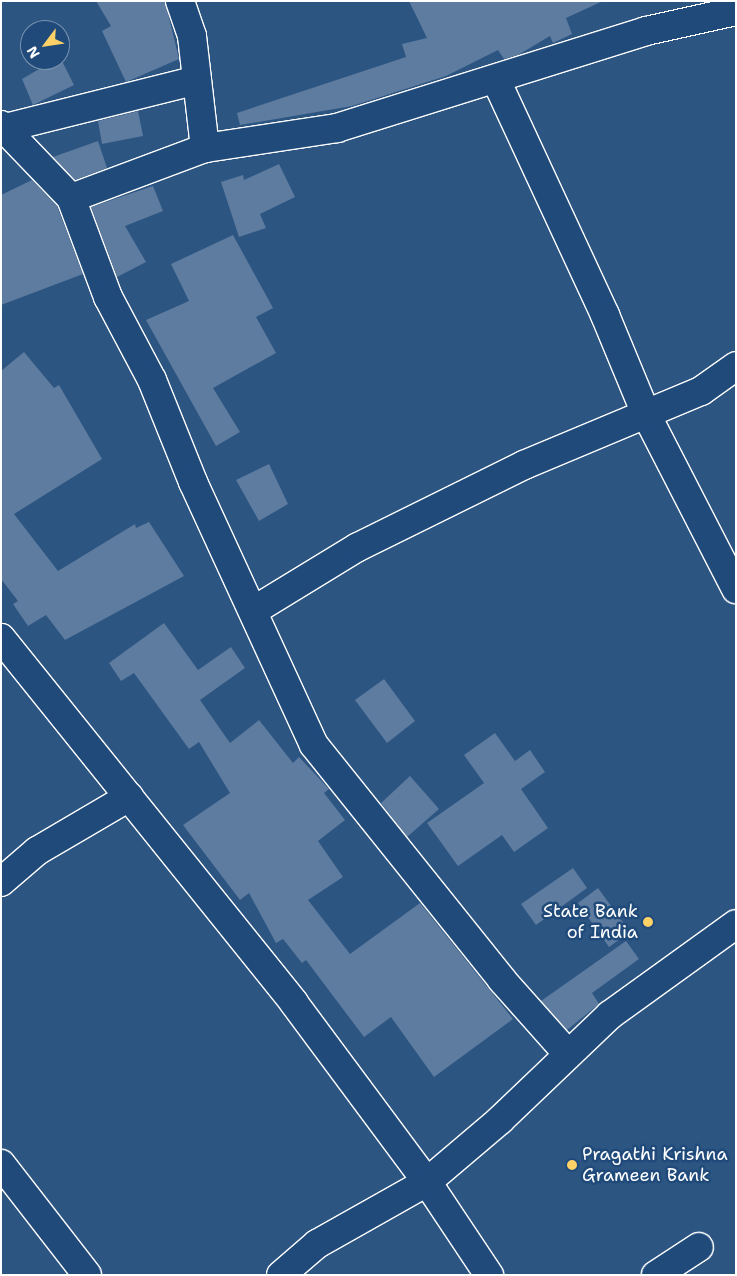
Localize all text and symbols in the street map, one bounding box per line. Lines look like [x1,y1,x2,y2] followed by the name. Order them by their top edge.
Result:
[20,20,70,70] north arrow
[22,43,44,62] text: N
[543,901,638,944] place label: State Bank of India
[642,916,654,928] marker: State Bank of India
[582,1144,728,1186] place label: Pragathi Krishna Grameen Bank
[566,1159,578,1171] marker: Pragathi Krishna Grameen Bank

